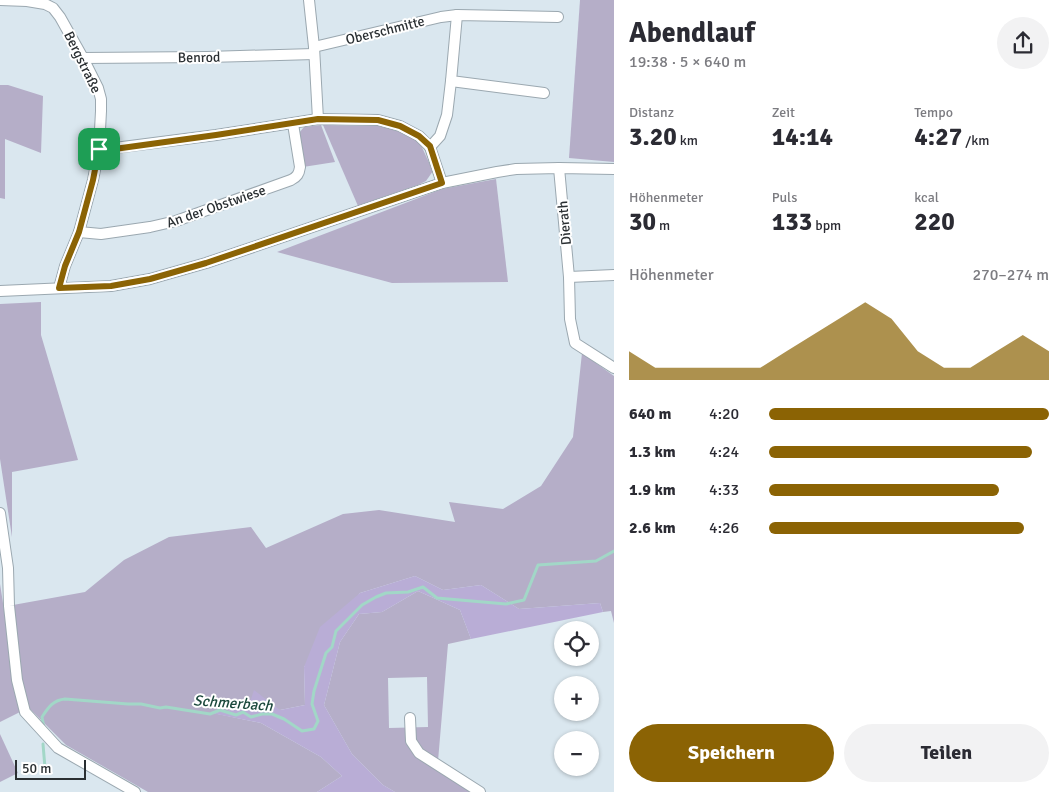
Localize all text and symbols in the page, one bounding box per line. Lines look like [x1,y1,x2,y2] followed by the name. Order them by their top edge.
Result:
[344,12,426,48] street label: Oberschmitte
[629,16,755,50] text: Abendlauf
[997,17,1049,69] button: share
[60,28,105,96] street label: Bergstraße
[178,49,221,66] street label: Benrod
[629,52,746,72] text: 19:38 · 5 × 640 m
[629,104,674,121] text: Distanz
[772,104,795,121] text: Zeit
[914,104,953,121] text: Tempo
[629,121,677,152] text: 3.20
[772,121,833,152] text: 14:14
[914,121,962,152] text: 4:27
[78,128,120,170] pin
[677,132,698,149] text: km
[962,132,989,149] text: /km
[85,135,113,163] icon: arrive
[164,182,268,231] street label: An der Obstwiese
[629,189,703,206] text: Höhenmeter
[772,189,797,206] text: Puls
[914,189,939,206] text: kcal
[554,200,575,246] street label: Dierath
[629,206,656,237] text: 30
[772,206,812,237] text: 133
[914,206,955,237] text: 220
[656,217,670,234] text: m
[812,217,841,234] text: bpm
[629,265,714,285] text: Höhenmeter
[972,265,1049,285] text: 270–274 m
[629,404,671,424] text: 640 m
[709,404,739,424] text: 4:20
[629,442,676,462] text: 1.3 km
[709,442,739,462] text: 4:24
[629,480,676,500] text: 1.9 km
[709,480,739,500] text: 4:33
[629,518,676,538] text: 2.6 km
[709,518,739,538] text: 4:26
[554,621,599,776] map controls
[554,621,599,666] button: locate
[554,676,599,721] button: +
[193,691,274,715] water label: Schmerbach
[629,724,834,782] button: Speichern
[844,724,1049,782] button: Teilen
[554,731,599,776] button: −
[15,757,86,780] scale bar
[22,760,51,777] text: 50 m

